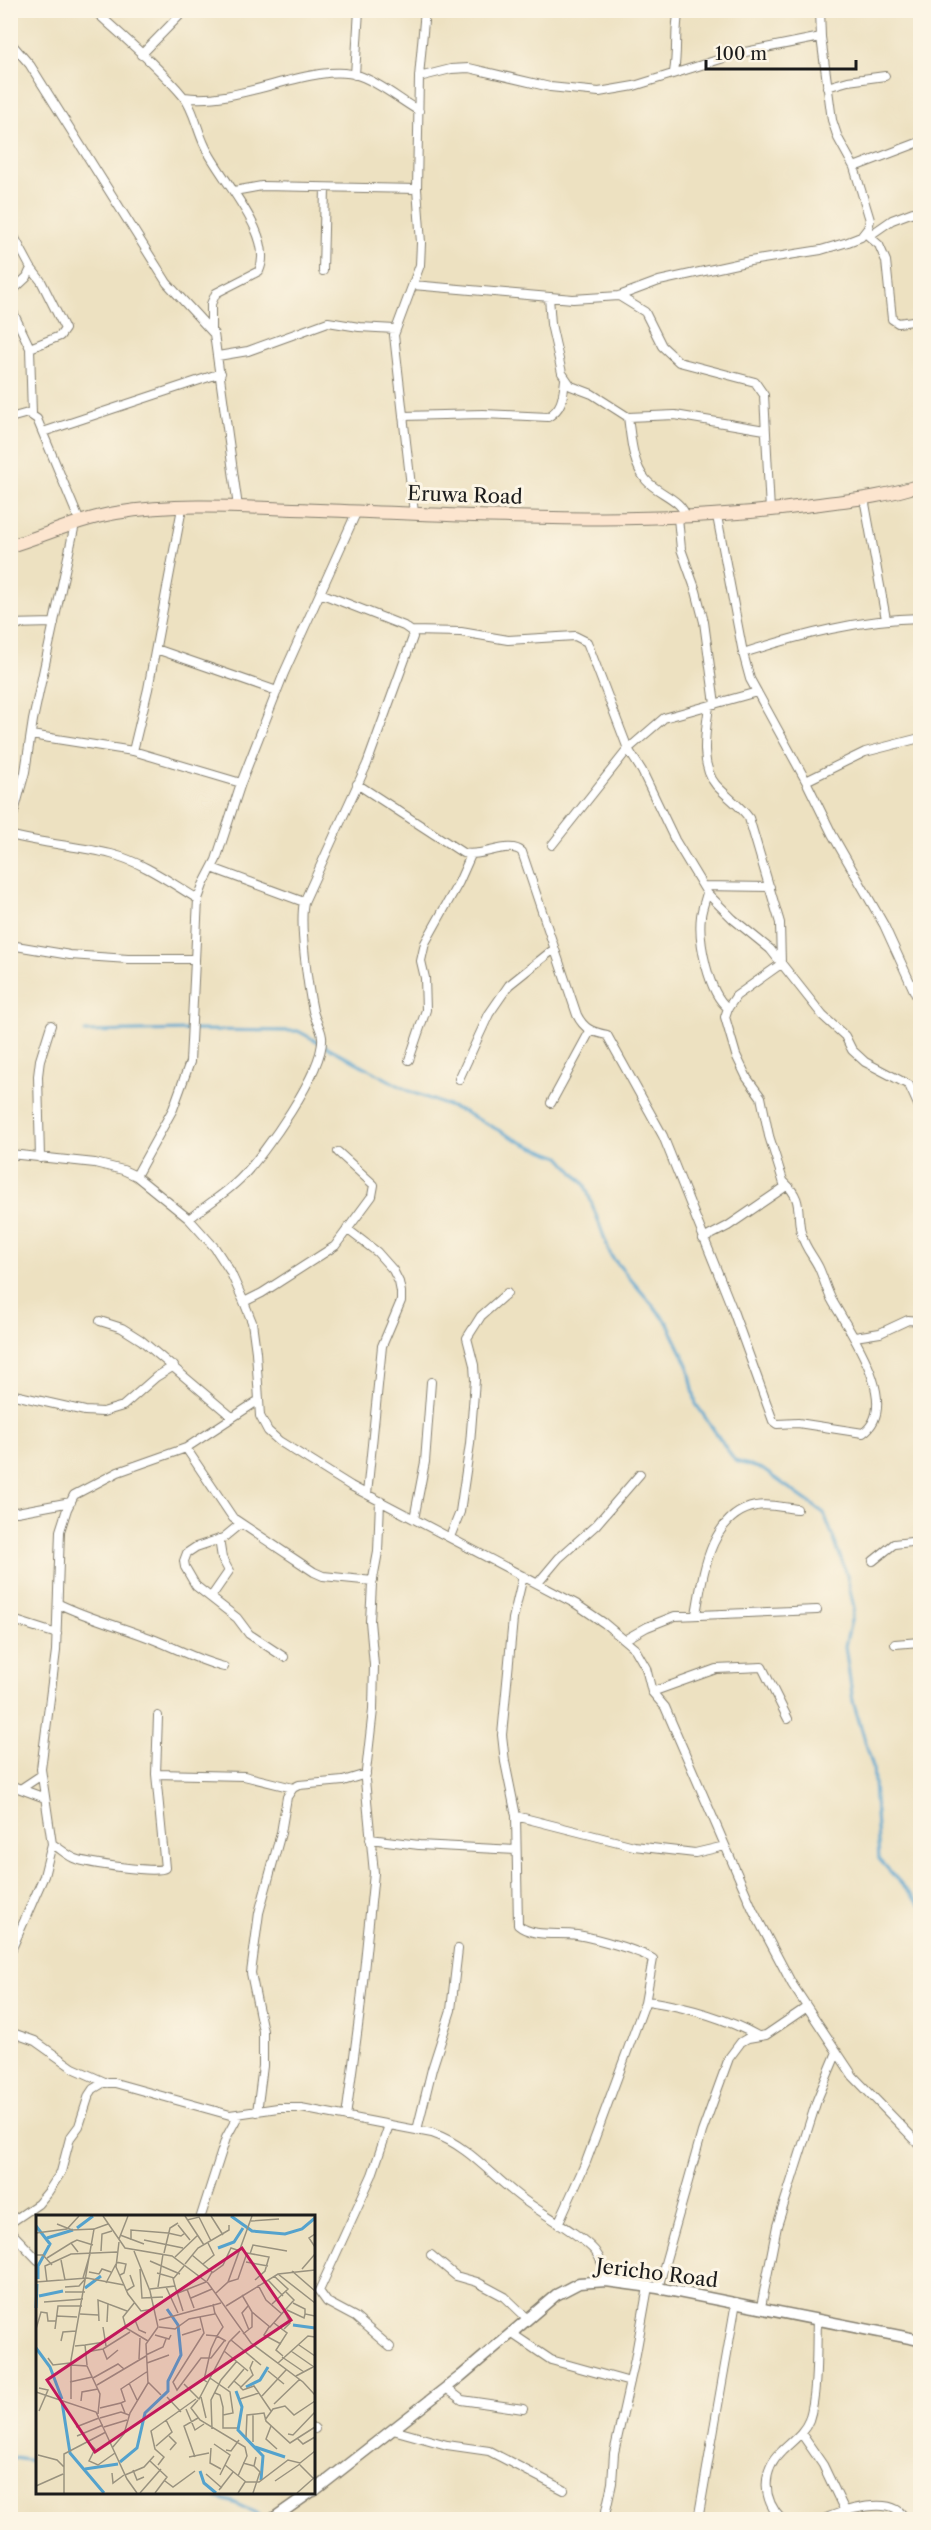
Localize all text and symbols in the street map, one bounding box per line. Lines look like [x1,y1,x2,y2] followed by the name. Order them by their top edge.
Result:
[706,33,856,71] scale bar
[715,43,767,65] text: 100 m
[407,481,523,509] street label: Eruwa Road
[36,2215,315,2494] inset map
[592,2253,719,2292] street label: Jericho Road

